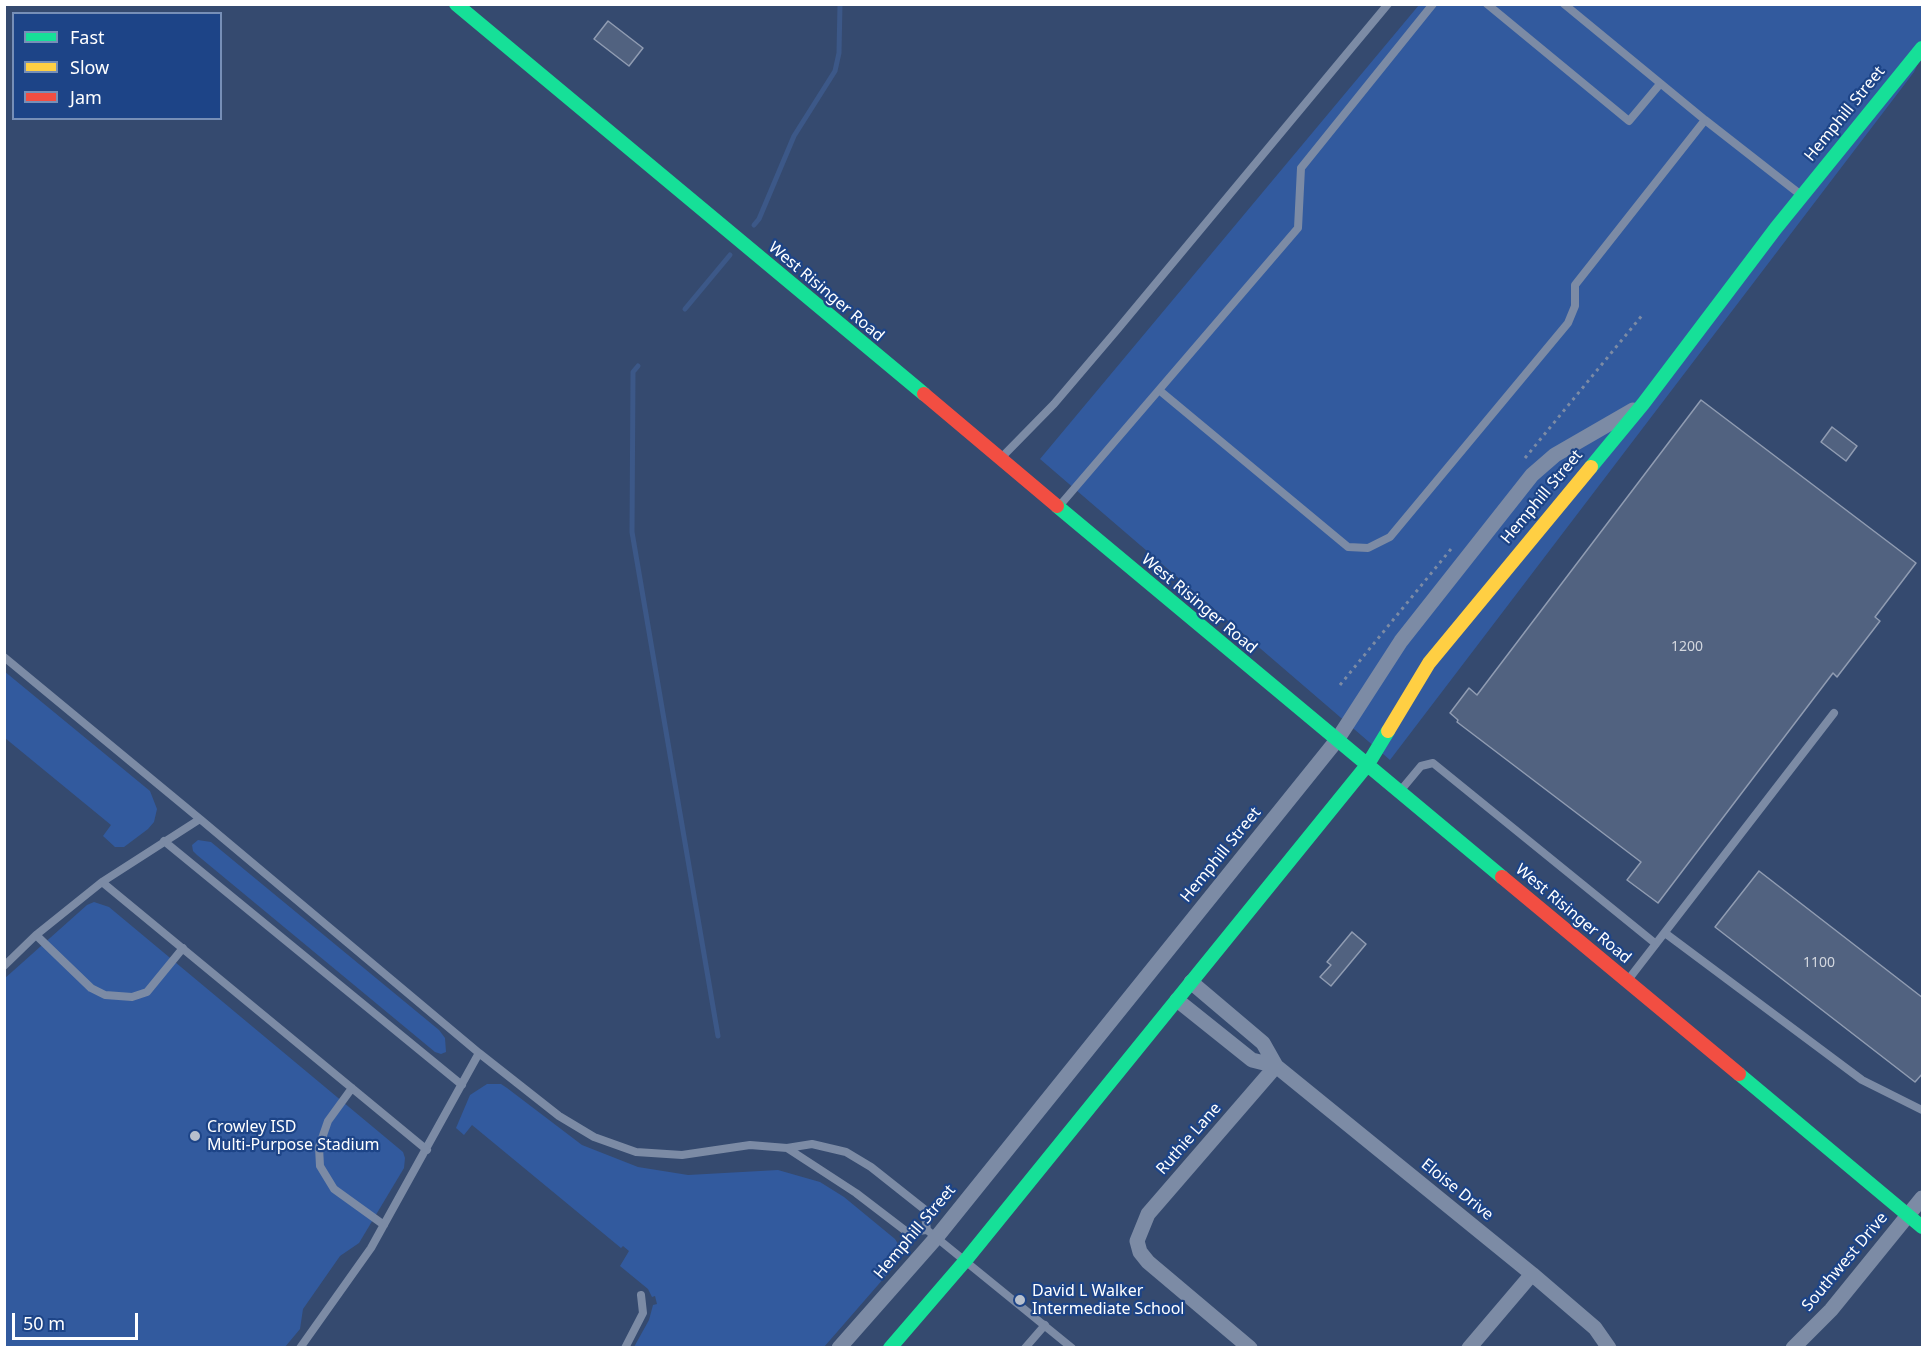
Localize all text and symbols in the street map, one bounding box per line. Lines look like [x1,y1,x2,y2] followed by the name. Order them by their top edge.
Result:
[12,12,222,120] legend
[70,25,105,49] text: Fast
[70,55,109,79] text: Slow
[1801,63,1889,165] street label: Hemphill Street
[70,85,102,109] text: Jam
[764,238,888,346] street label: West Risinger Road
[1497,446,1587,548] street label: Hemphill Street
[1137,550,1261,658] street label: West Risinger Road
[1671,639,1703,655] house number: 1200
[1177,804,1265,906] street label: Hemphill Street
[1511,860,1635,968] street label: West Risinger Road
[1803,955,1835,971] house number: 1100
[1153,1099,1225,1179] street label: Ruthie Lane
[207,1117,379,1155] place label: Crowley ISD Multi-Purpose Stadium
[188,1129,202,1143] marker: Crowley ISD Multi-Purpose Stadium
[1417,1155,1497,1225] street label: Eloise Drive
[870,1181,960,1283] street label: Hemphill Street
[1798,1209,1892,1315] street label: Southwest Drive
[1032,1281,1184,1319] place label: David L Walker Intermediate School
[1013,1293,1027,1307] marker: David L Walker Intermediate School
[15,1301,141,1339] scale bar
[23,1311,65,1335] text: 50 m

